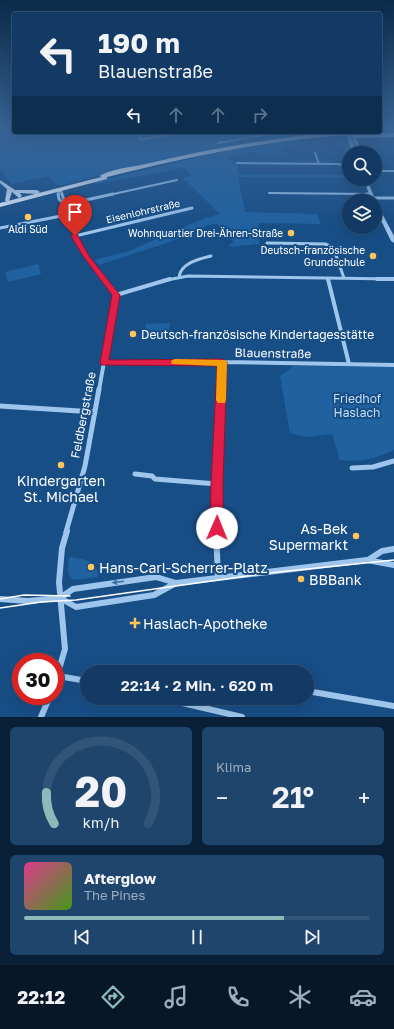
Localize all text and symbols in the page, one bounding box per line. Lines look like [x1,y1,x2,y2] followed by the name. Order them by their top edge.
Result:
[98,26,180,59] text: 190 m
[32,28,84,80] icon: left
[98,60,213,82] text: Blauenstraße
[123,104,145,126] icon: left
[165,104,187,126] icon: ahead
[207,104,229,126] icon: ahead
[249,104,271,126] icon: right
[342,146,382,234] map controls
[342,146,382,186] button: search
[342,194,382,234] button: layers
[58,195,92,236] pin
[105,197,181,225] street label: Eisenlohrstraße
[64,201,86,223] icon: arrive
[23,212,33,222] marker: Aldi Süd
[8,223,48,235] place label: Aldi Süd
[128,226,283,239] place label: Wohnquartier Drei-Ähren-Straße
[286,228,296,238] marker: Wohnquartier Drei-Ähren-Straße
[260,244,365,268] place label: Deutsch-französische Grundschule
[368,251,378,261] marker: Deutsch-französische Grundschule
[141,327,374,342] place label: Deutsch-französische Kindertagesstätte
[128,329,138,339] marker: Deutsch-französische Kindertagesstätte
[235,345,312,361] street label: Blauenstraße
[67,370,99,460] street label: Feldbergstraße
[333,391,382,420] park label: Friedhof Haslach
[56,460,66,470] marker: Kindergarten St. Michael
[17,472,105,505] place label: Kindergarten St. Michael
[196,507,238,549] position arrow
[269,520,348,553] place label: As-Bek Supermarkt
[351,531,361,541] marker: As-Bek Supermarkt
[99,559,268,576] place label: Hans-Carl-Scherrer-Platz
[86,562,96,572] marker: Hans-Carl-Scherrer-Platz
[309,571,362,588] place label: BBBank
[296,574,306,584] marker: BBBank
[112,579,124,586] one-way arrow
[143,615,267,632] place label: Haslach-Apotheke
[130,618,140,628] marker: Haslach-Apotheke
[12,653,64,705] speed limit sign: 30
[121,676,273,694] text: 22:14 · 2 Min. · 620 m
[216,759,251,775] text: Klima
[75,766,127,816] text: 20
[272,779,314,815] text: 21°
[216,784,228,811] text: −
[358,784,370,811] text: +
[83,814,119,831] text: km/h
[84,869,156,887] text: Afterglow
[84,887,145,903] text: The Pines
[71,926,93,948] icon: previous
[186,926,208,948] icon: pause
[301,926,323,948] icon: next
[99,983,127,1011] icon: directions
[162,983,190,1011] icon: music
[224,983,252,1011] icon: phone
[286,983,314,1011] icon: climate
[349,983,377,1011] icon: car
[17,986,65,1008] text: 22:12

